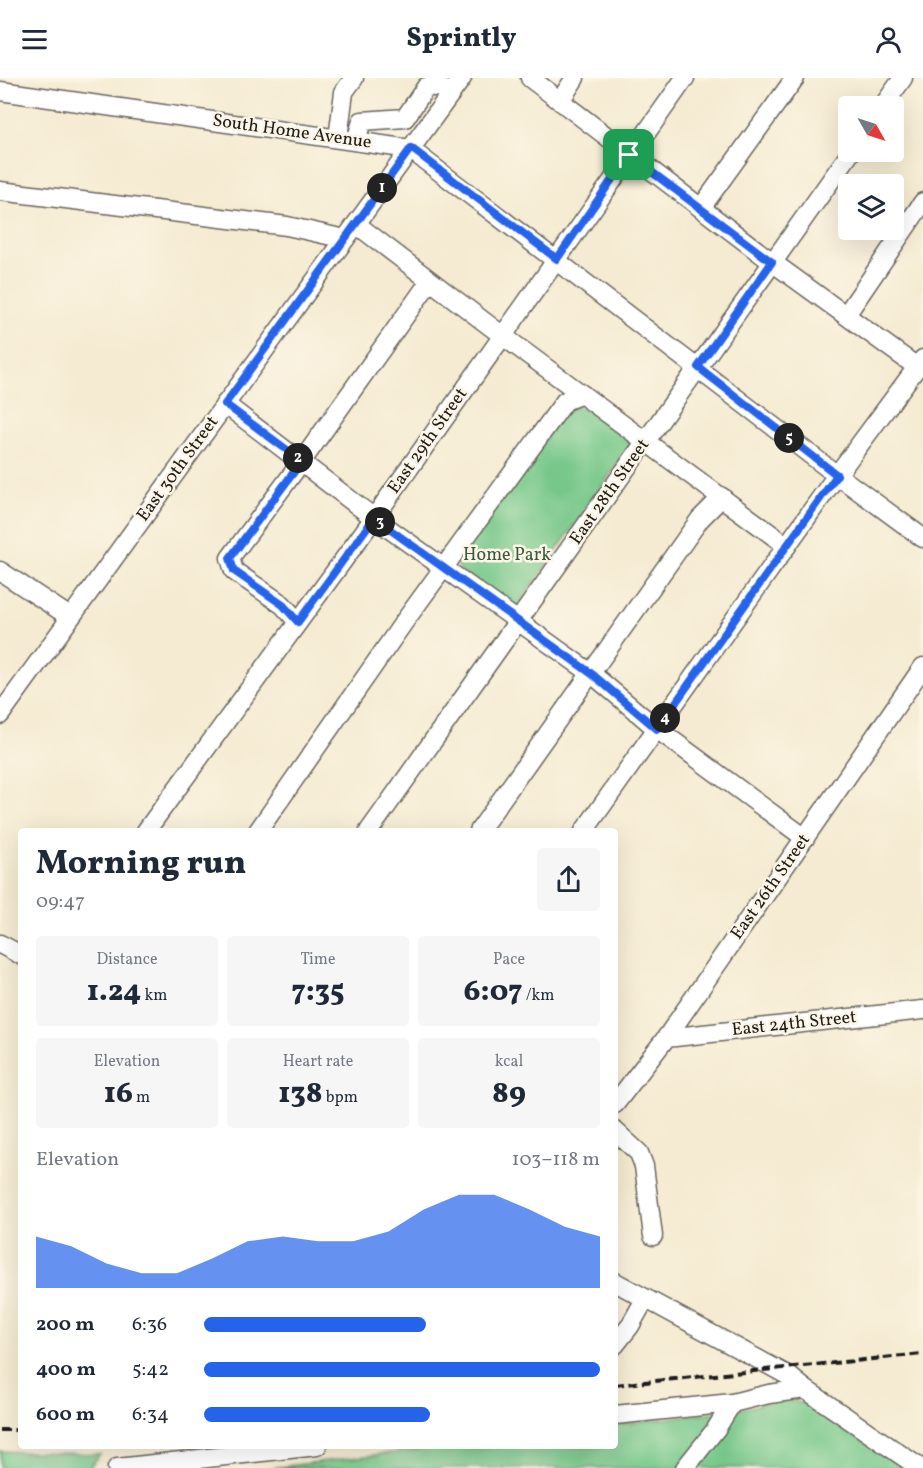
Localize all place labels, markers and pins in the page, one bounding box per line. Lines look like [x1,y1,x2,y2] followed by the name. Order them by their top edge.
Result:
[603,129,654,180] pin
[367,173,397,203] pin: 1
[774,423,804,453] pin: 5
[283,443,313,473] pin: 2
[365,507,395,537] pin: 3
[650,703,680,733] pin: 4

